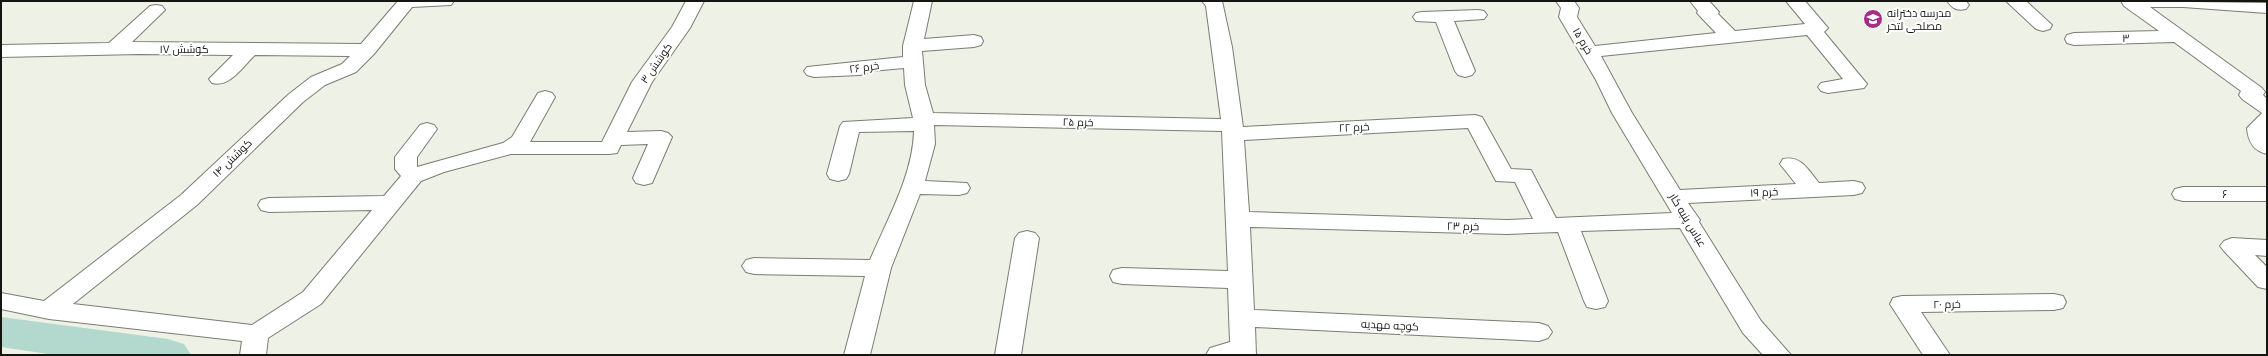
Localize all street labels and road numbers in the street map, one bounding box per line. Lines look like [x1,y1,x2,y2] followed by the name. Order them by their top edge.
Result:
[1569,26,1595,57] street label: خرم ۱۵
[2122,32,2130,45] street label: ۳
[638,41,675,86] street label: کوشش ۳
[159,43,209,56] street label: کوشش ۱۷
[848,59,880,77] street label: خرم ۲۶
[1062,116,1094,130] street label: خرم ۲۵
[1338,120,1370,136] street label: خرم ۲۲
[210,136,255,180] street label: کوشش ۱۴
[1750,185,1778,201] street label: خرم ۱۹
[2222,188,2228,201] street label: ۶
[1666,190,1709,250] street label: عباس پنبه کار
[1447,220,1479,234] street label: خرم ۲۳
[1933,298,1961,312] street label: خرم ۲۰
[1361,317,1419,334] street label: کوچه مهدیه

